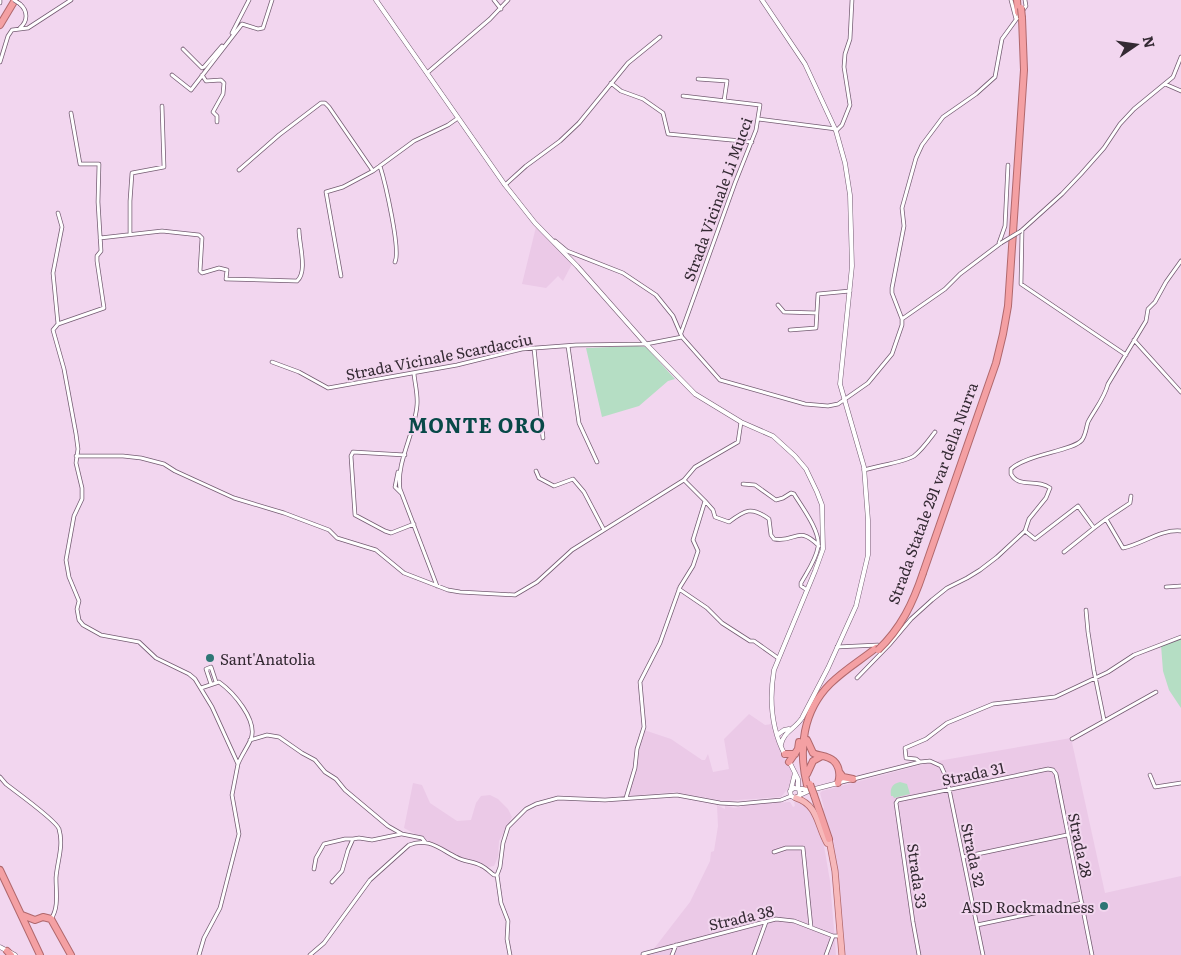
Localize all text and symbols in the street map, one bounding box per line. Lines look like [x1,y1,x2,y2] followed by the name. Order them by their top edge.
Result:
[1111,20,1161,70] north arrow
[1139,34,1161,50] text: N
[677,114,757,284] street label: Strada Vicinale Li Mucci
[344,327,535,385] street label: Strada Vicinale Scardacciu
[881,378,983,607] street label: Strada Statale 291 var della Nurra
[408,409,546,439] district label: MONTE ORO
[220,647,316,670] place label: Sant'Anatolia
[204,652,216,664] marker: Sant'Anatolia
[939,755,1007,791] street label: Strada 31
[1063,810,1099,880] street label: Strada 28
[956,821,992,890] street label: Strada 32
[902,842,934,910] street label: Strada 33
[961,895,1094,918] place label: ASD Rockmadness
[706,898,776,936] street label: Strada 38
[1098,900,1110,912] marker: ASD Rockmadness

